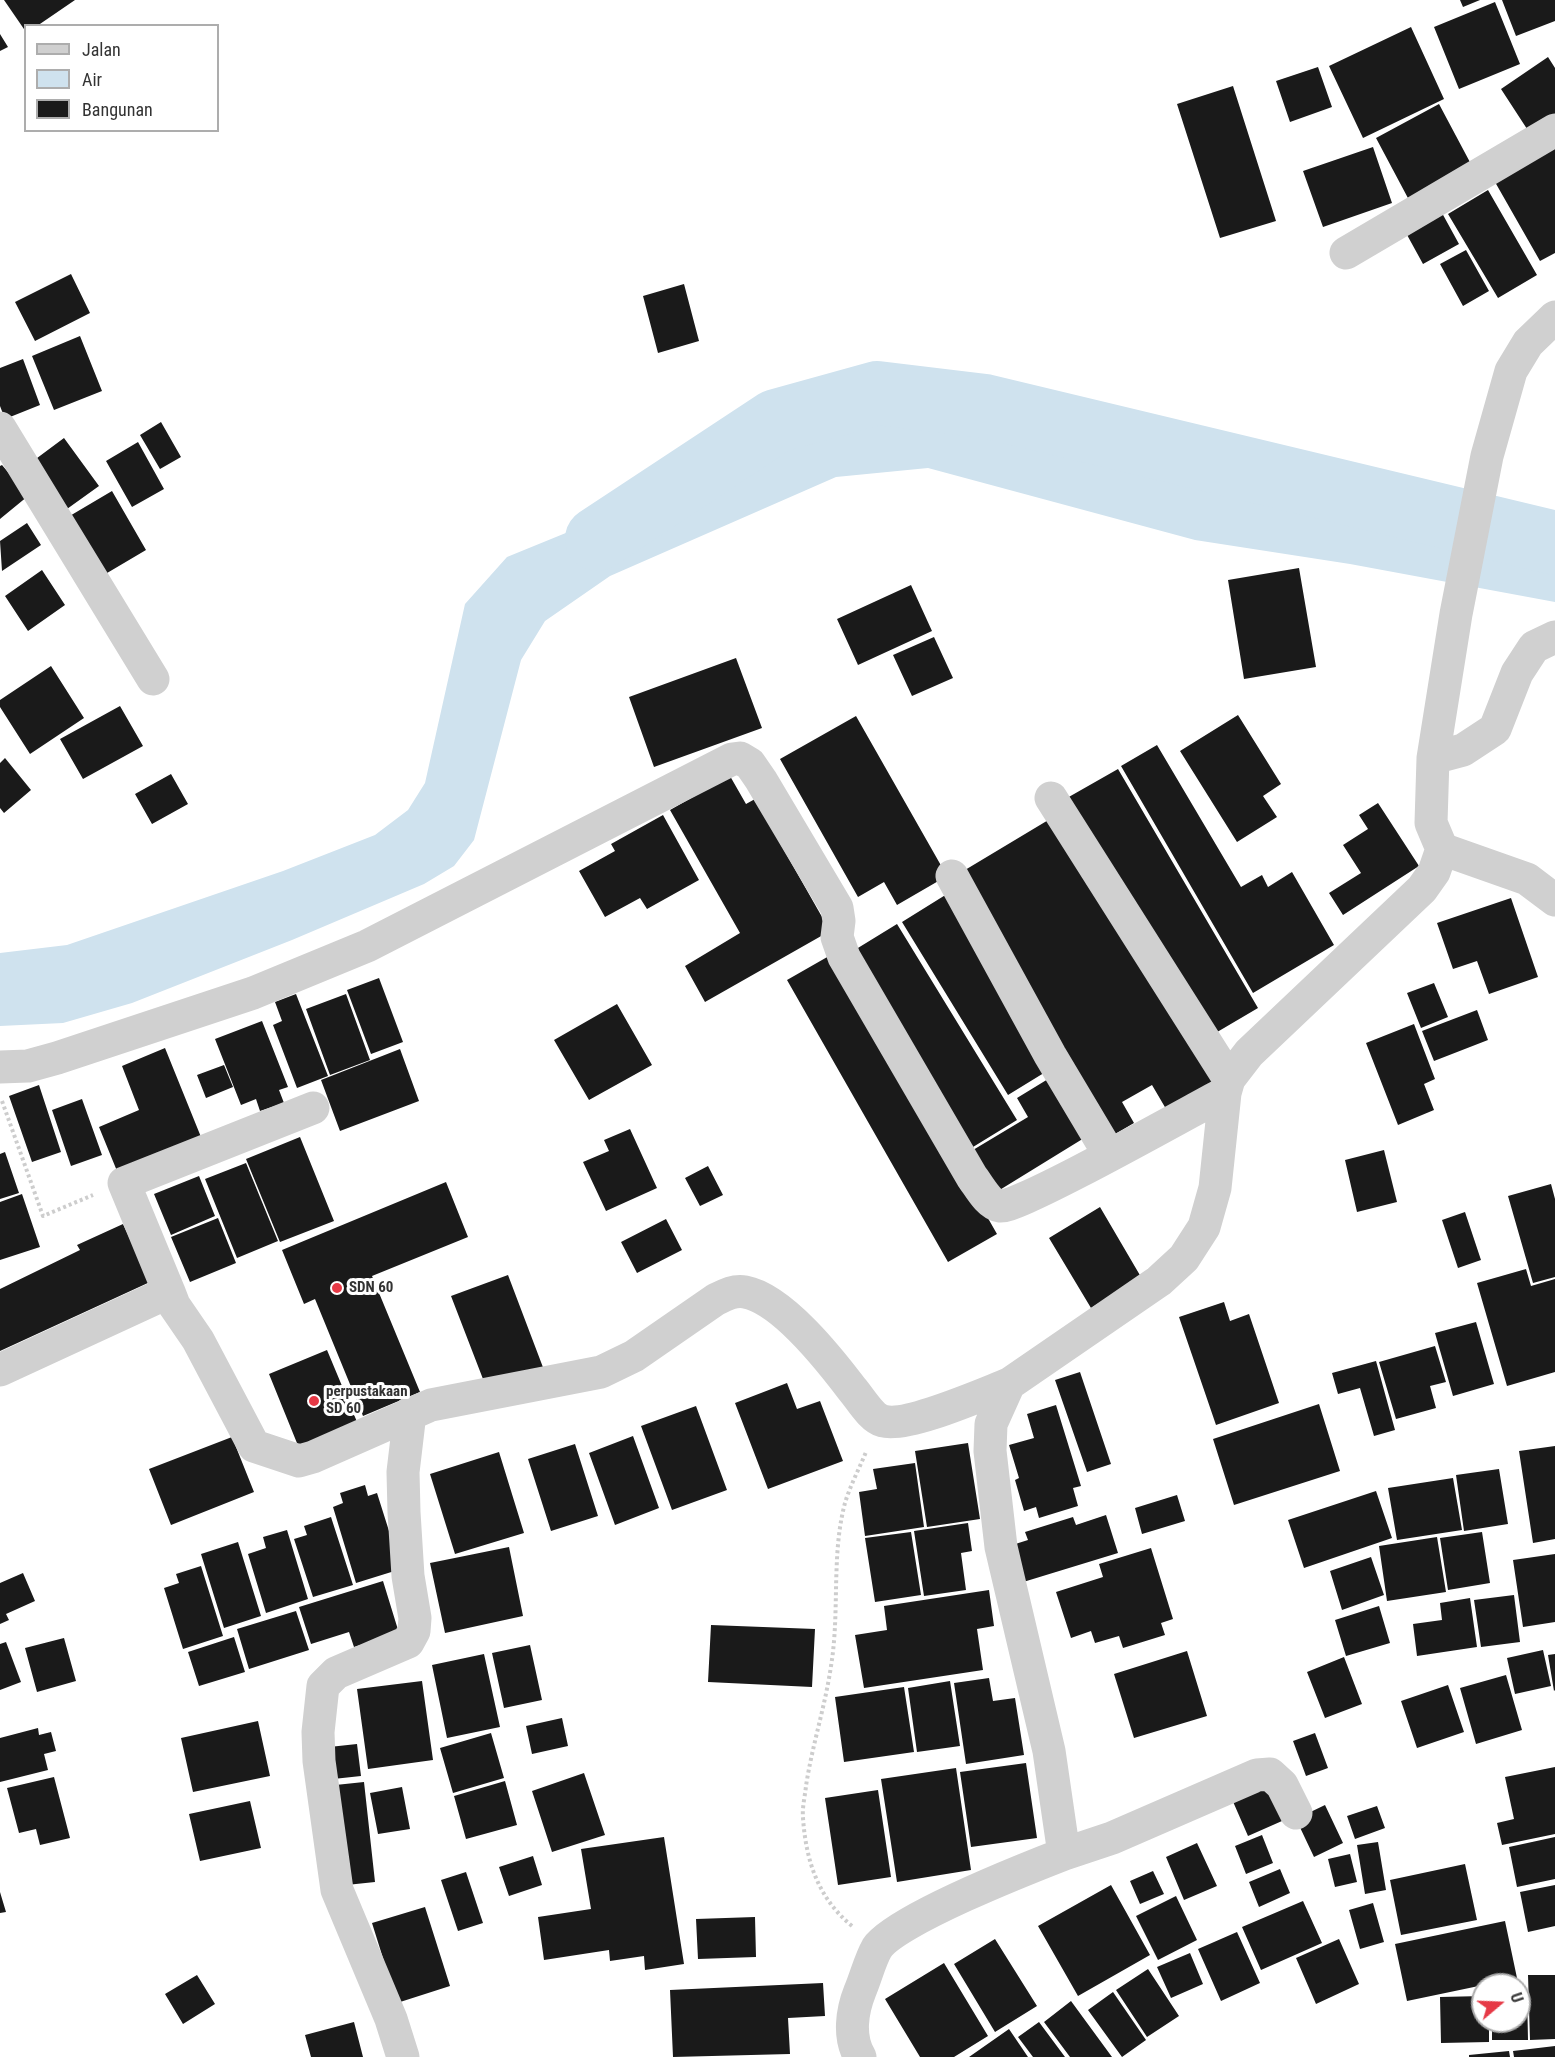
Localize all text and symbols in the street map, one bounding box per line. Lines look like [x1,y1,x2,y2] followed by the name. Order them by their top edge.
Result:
[24,24,219,132] legend
[82,39,121,60] text: Jalan
[82,69,102,90] text: Air
[82,99,153,120] text: Bangunan
[349,1279,393,1297] place label: SDN 60
[330,1281,344,1295] marker: SDN 60
[326,1383,408,1418] place label: perpustakaan SD 60
[307,1394,321,1408] marker: perpustakaan SD 60
[1471,1973,1531,2033] north arrow
[1506,1990,1527,2005] text: U

